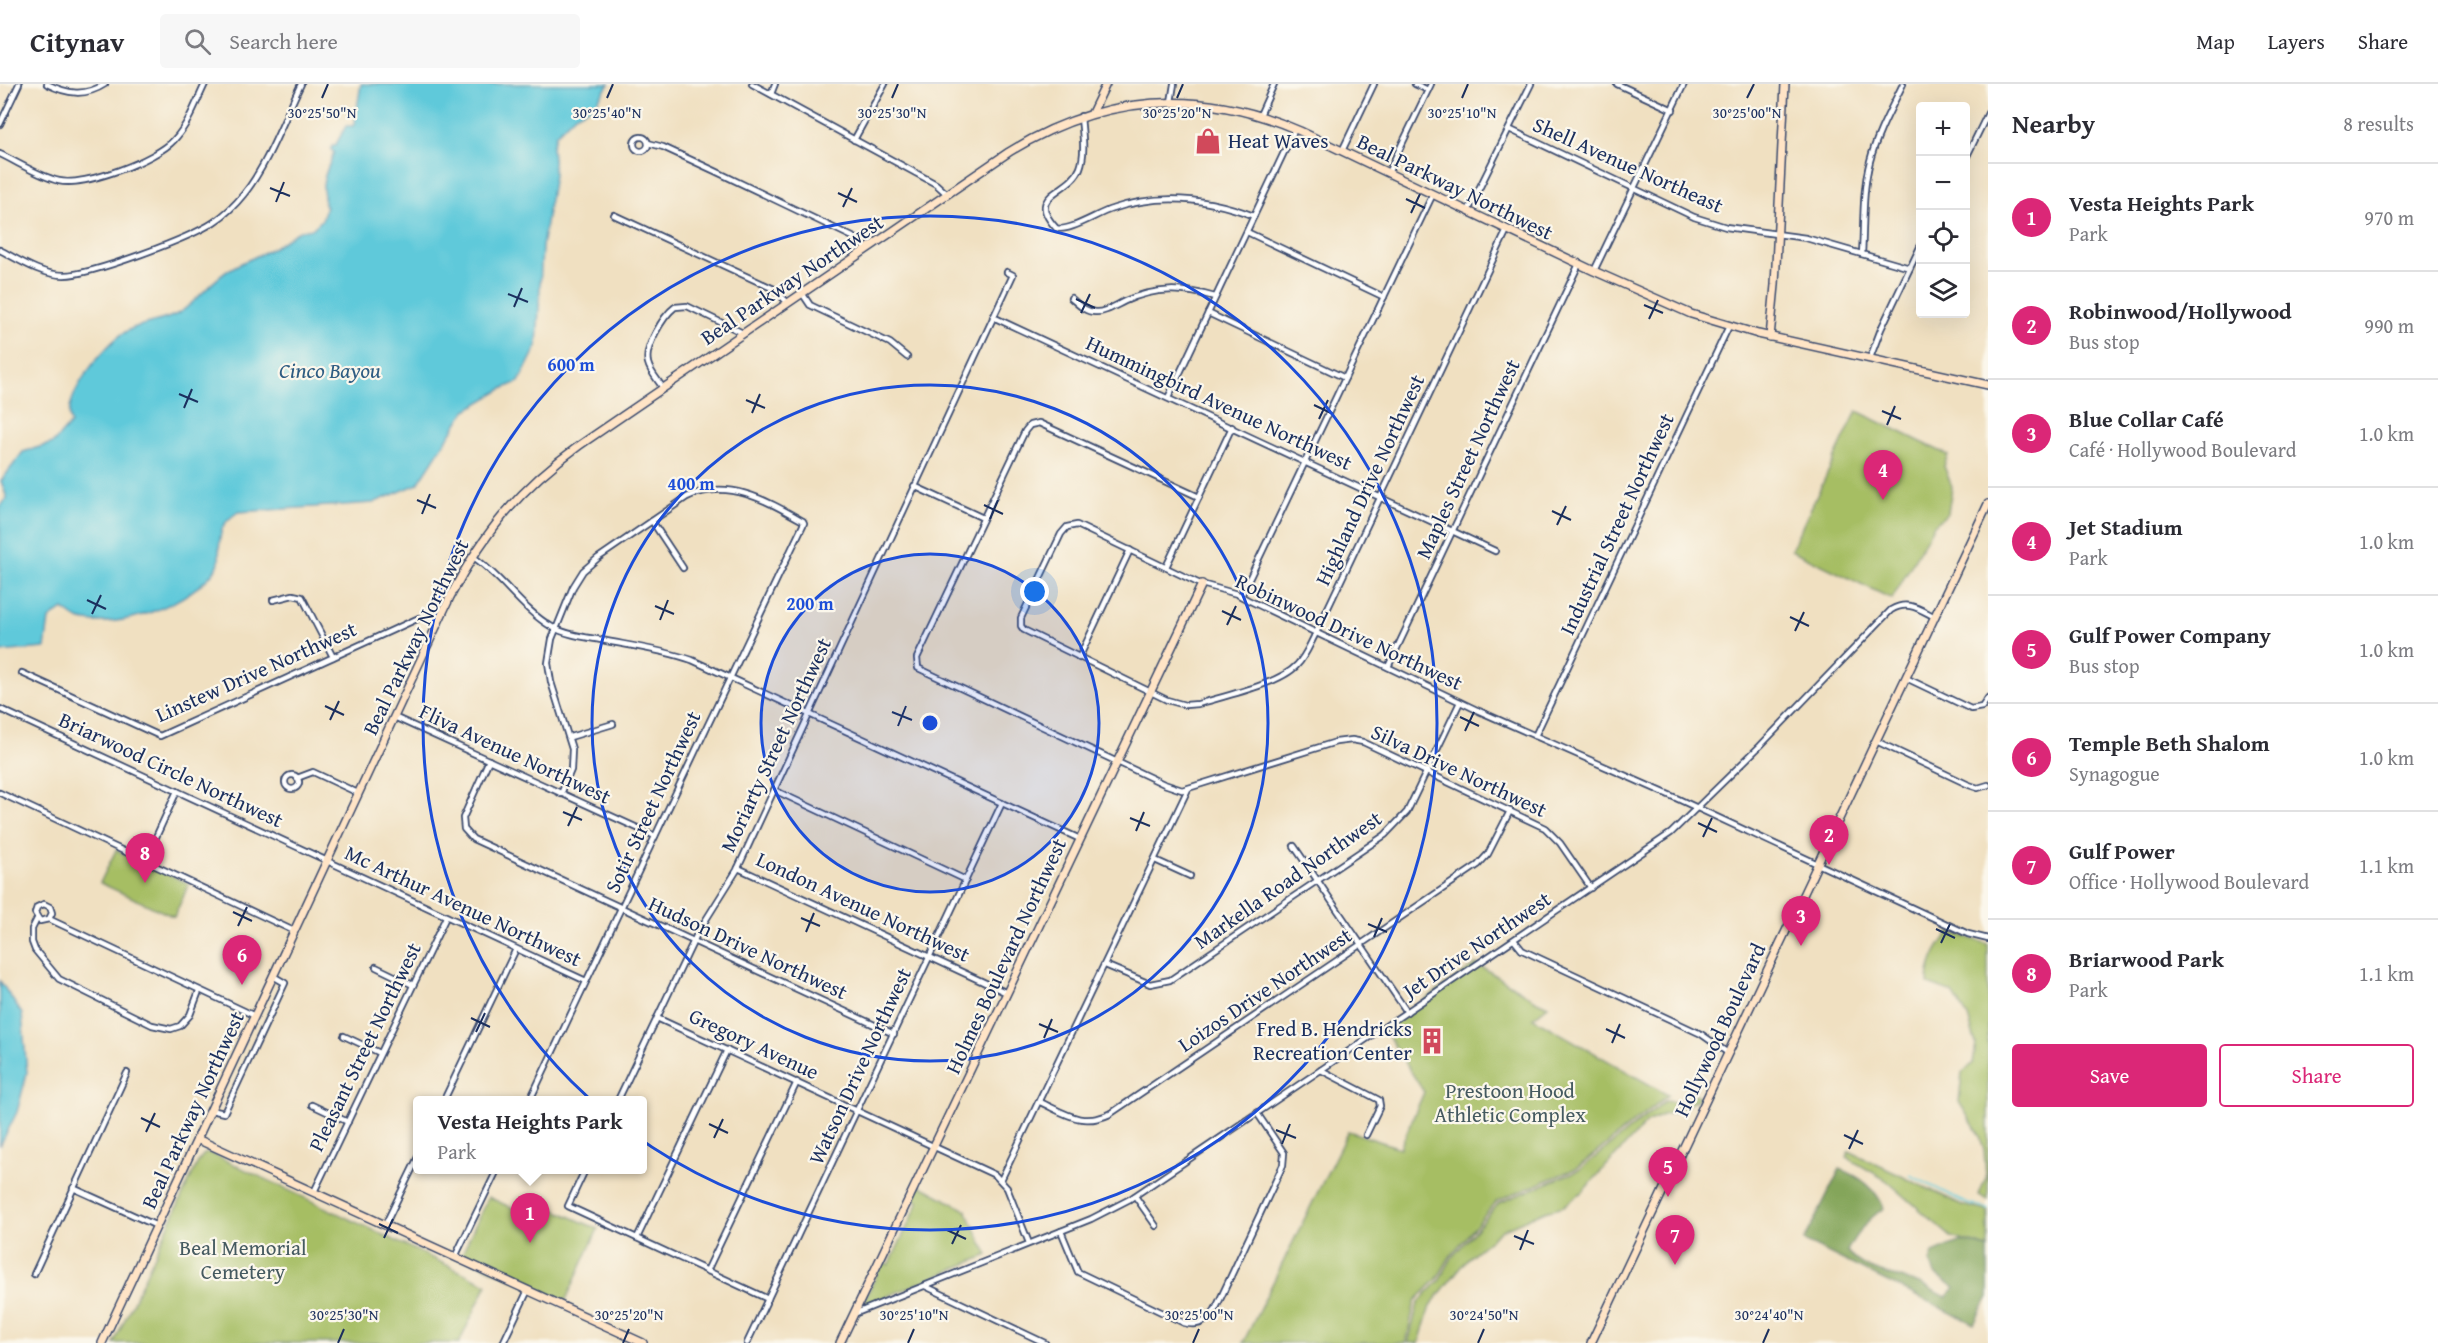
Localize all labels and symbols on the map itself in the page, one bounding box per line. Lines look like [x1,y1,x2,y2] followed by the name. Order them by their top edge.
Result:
[288,102,357,123] text: 30°25'50"N
[573,102,642,123] text: 30°25'40"N
[858,102,927,123] text: 30°25'30"N
[1143,102,1212,123] text: 30°25'20"N
[1428,102,1497,123] text: 30°25'10"N
[1713,102,1782,123] text: 30°25'00"N
[1528,109,1729,221] street label: Shell Avenue Northeast
[1228,125,1329,156] place label: Heat Waves
[1193,126,1223,156] shop icon: Heat Waves
[1352,126,1559,248] street label: Beal Parkway Northwest
[694,206,890,352] street label: Beal Parkway Northwest
[1081,327,1358,478] street label: Hummingbird Avenue Northwest
[547,351,595,378] text: 600 m
[1408,353,1528,564] street label: Maples Street Northwest
[279,354,381,386] water label: Cinco Bayou
[1307,369,1432,590] street label: Highland Drive Northwest
[1551,407,1682,640] street label: Industrial Street Northwest
[1864,450,1902,500] pin: 4
[667,470,715,497] text: 400 m
[355,533,477,740] street label: Beal Parkway Northwest
[1231,565,1468,698] street label: Robinwood Drive Northwest
[1020,577,1049,606] your location
[786,590,834,617] text: 200 m
[150,613,362,730] street label: Linstew Drive Northwest
[712,632,839,857] street label: Moriarty Street Northwest
[414,696,617,812] street label: Fliva Avenue Northwest
[54,704,289,835] street label: Briarwood Circle Northwest
[597,705,709,898] street label: Sotir Street Northwest
[920,713,940,733] centre of rings
[1366,716,1553,825] street label: Silva Drive Northwest
[1187,803,1388,956] street label: Markella Road Northwest
[1810,816,1848,865] pin: 2
[937,832,1074,1079] street label: Holmes Boulevard Northwest
[126,834,164,883] pin: 8
[340,837,587,974] street label: Mc Arthur Avenue Northwest
[751,843,976,970] street label: London Avenue Northwest
[1394,883,1557,1007] street label: Jet Drive Northwest
[644,888,853,1008] street label: Hudson Drive Northwest
[1782,896,1820,946] pin: 3
[1172,919,1358,1059] street label: Loizos Drive Northwest
[222,936,262,985] pin: 6
[300,936,429,1157] street label: Pleasant Street Northwest
[1666,937,1774,1122] street label: Hollywood Boulevard
[800,962,919,1169] street label: Watson Drive Northwest
[684,1000,824,1087] street label: Gregory Avenue
[133,1005,252,1214] street label: Beal Parkway Northwest
[1253,1013,1412,1068] place label: Fred B. Hendricks Recreation Center
[1417,1026,1447,1056] building icon: Fred B. Hendricks Recreation Center
[1434,1075,1586,1130] park label: Prestoon Hood Athletic Complex
[1648,1148,1688,1197] pin: 5
[510,1194,550,1243] pin: 1
[1656,1216,1694,1265] pin: 7
[179,1232,307,1287] park label: Beal Memorial Cemetery
[310,1304,379,1325] text: 30°25'30"N
[595,1304,664,1325] text: 30°25'20"N
[880,1304,949,1325] text: 30°25'10"N
[1165,1304,1234,1325] text: 30°25'00"N
[1450,1304,1519,1325] text: 30°24'50"N
[1735,1304,1804,1325] text: 30°24'40"N

